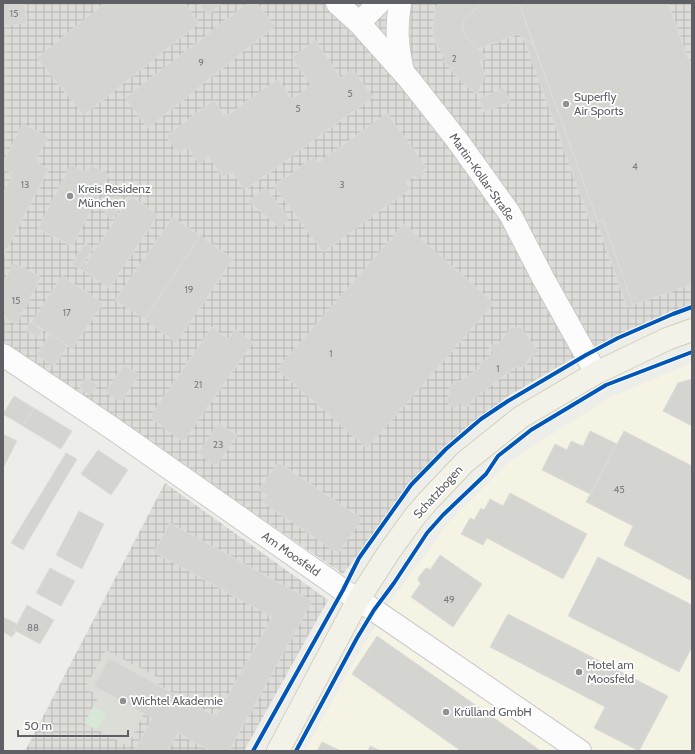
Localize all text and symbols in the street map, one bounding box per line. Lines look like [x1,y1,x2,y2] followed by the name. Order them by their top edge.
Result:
[10,7,18,20] house number: 15
[451,52,457,65] house number: 2
[198,56,204,69] house number: 9
[347,87,353,100] house number: 5
[574,89,623,118] place label: Superfly Air Sports
[561,99,571,109] marker: Superfly Air Sports
[295,102,301,115] house number: 5
[446,130,518,224] street label: Martin-Kollar-Straße
[632,160,638,173] house number: 4
[21,178,29,191] house number: 13
[339,178,345,191] house number: 3
[78,181,151,210] place label: Kreis Residenz München
[65,191,75,201] marker: Kreis Residenz München
[185,283,194,296] house number: 19
[12,294,20,307] house number: 15
[63,306,71,319] house number: 17
[329,347,333,360] house number: 1
[496,362,500,375] house number: 1
[194,378,202,391] house number: 21
[213,438,223,451] house number: 23
[410,462,466,521] street label: Schatzbogen
[613,483,625,496] house number: 45
[259,528,323,579] street label: Am Moosfeld
[443,593,455,606] house number: 49
[27,621,39,634] house number: 88
[587,657,634,686] place label: Hotel am Moosfeld
[574,667,584,677] marker: Hotel am Moosfeld
[131,693,223,708] place label: Wichtel Akademie
[118,696,128,706] marker: Wichtel Akademie
[454,704,532,719] place label: Krülland GmbH
[441,707,451,717] marker: Krülland GmbH
[18,712,128,738] scale bar
[24,718,52,733] text: 50 m

